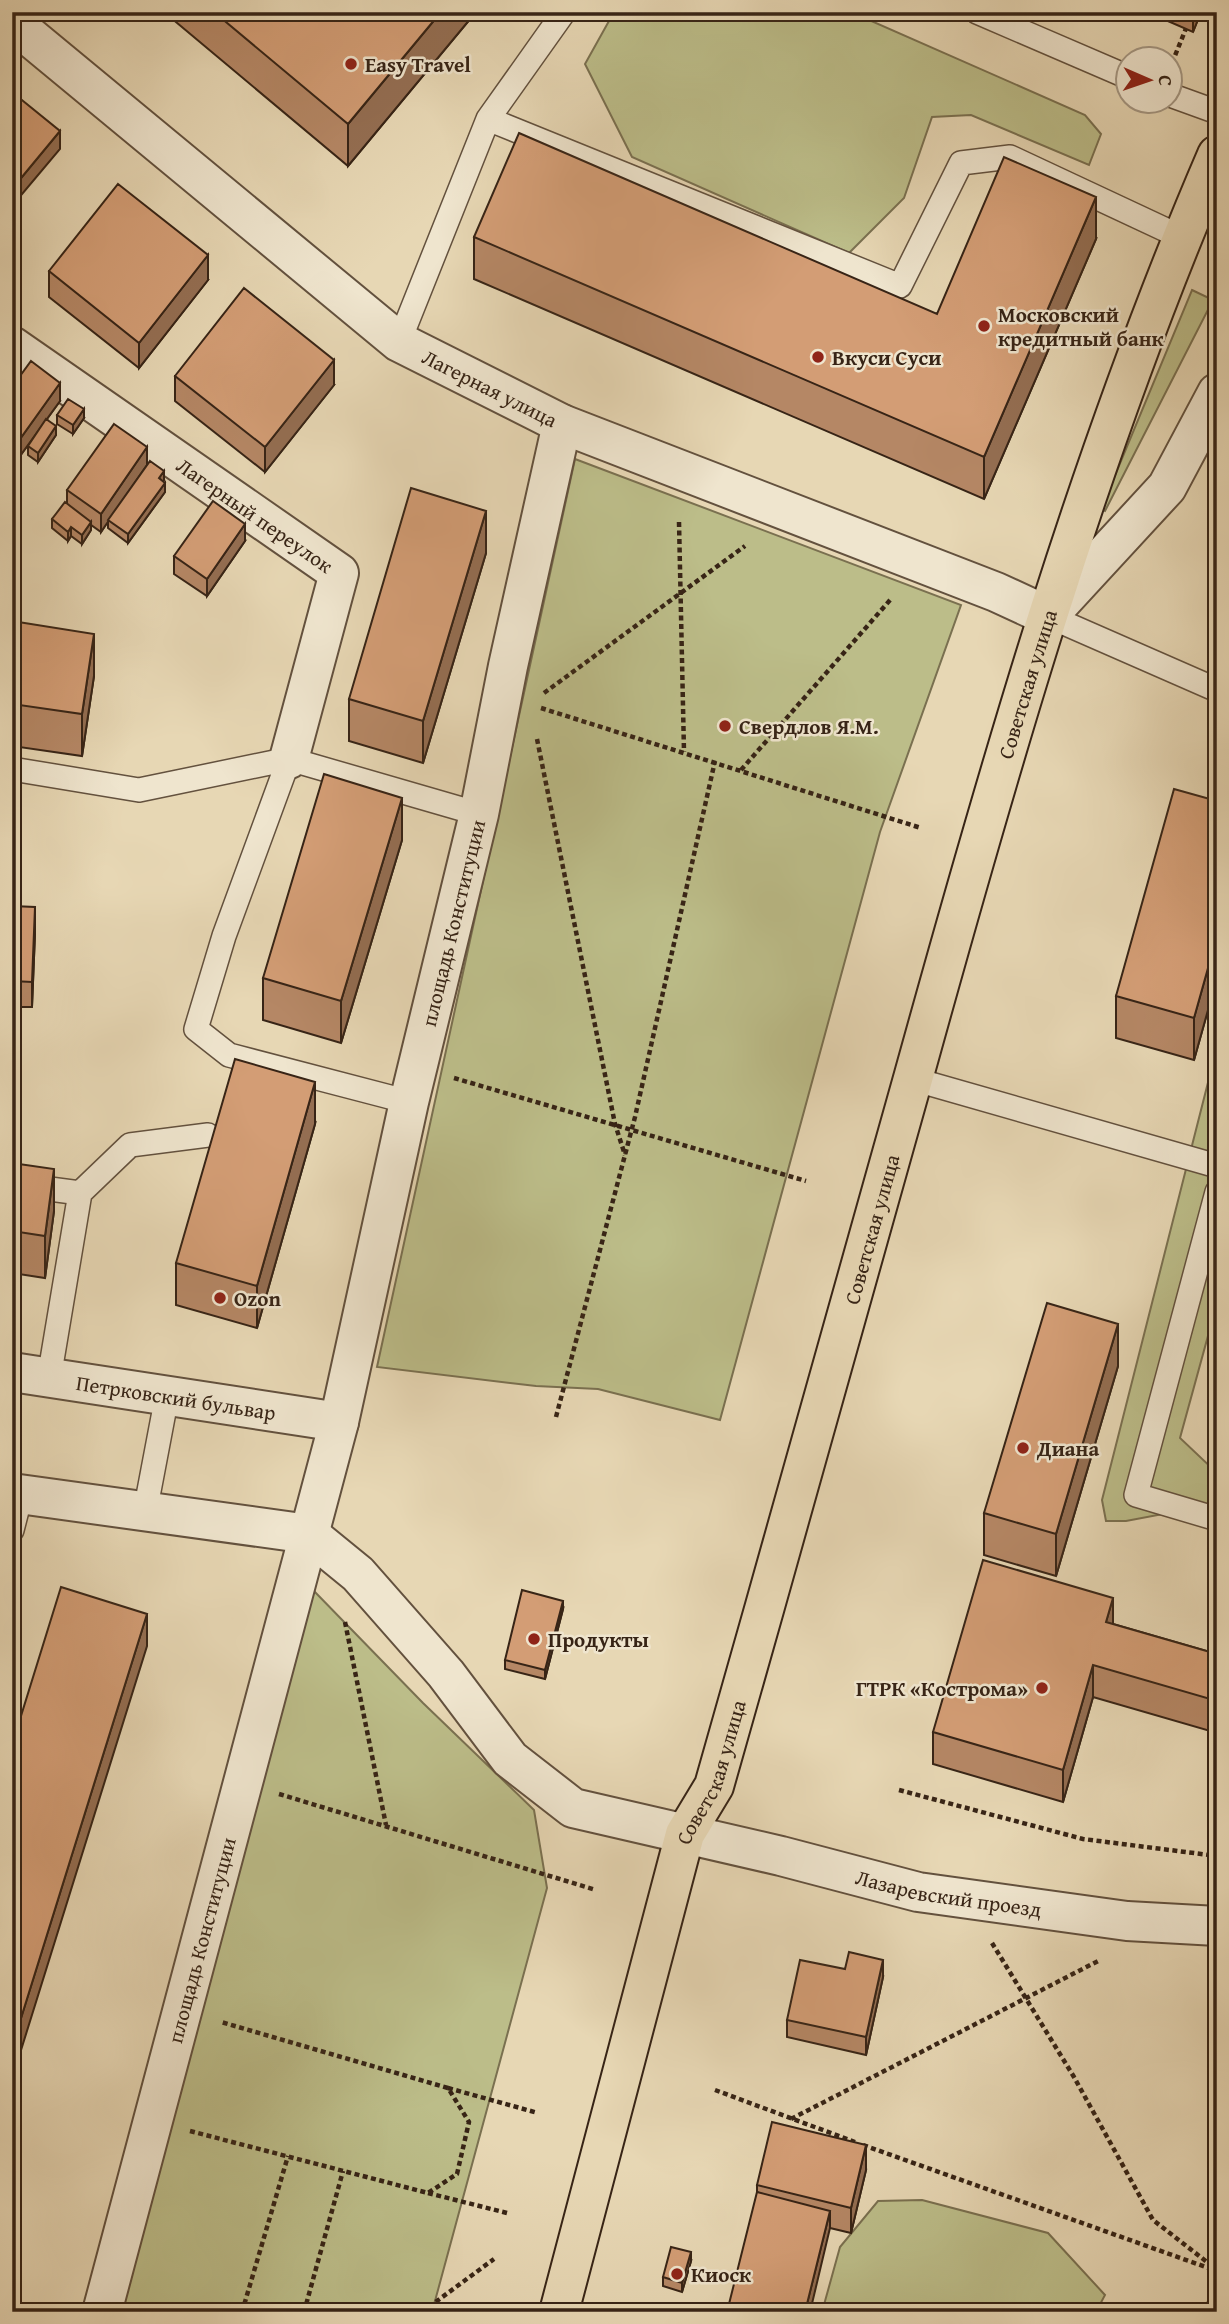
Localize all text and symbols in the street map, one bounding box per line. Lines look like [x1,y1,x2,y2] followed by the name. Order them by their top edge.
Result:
[1114,46,1184,116] north arrow
[365,49,471,80] place label: Easy Travel
[343,56,359,72] marker: Easy Travel
[1152,75,1180,87] text: С
[998,299,1165,354] place label: Московский кредитный банк
[976,318,992,334] marker: Московский кредитный банк
[417,341,563,435] street label: Лагерная улица
[832,342,941,373] place label: Вкуси Суси
[810,349,826,365] marker: Вкуси Суси
[171,449,340,580] street label: Лагерный переулок
[989,605,1064,762] street label: Советская улица
[739,711,879,742] place label: Свердлов Я.М.
[717,718,733,734] marker: Свердлов Я.М.
[412,816,493,1029] street label: площадь Конституции
[836,1151,907,1308] street label: Советская улица
[234,1283,281,1314] place label: Ozon
[212,1290,228,1306] marker: Ozon
[74,1367,278,1428] street label: Петрковский бульвар
[1036,1433,1099,1464] place label: Диана
[1015,1440,1031,1456] marker: Диана
[548,1624,649,1655] place label: Продукты
[526,1631,542,1647] marker: Продукты
[856,1673,1028,1704] place label: ГТРК «Кострома»
[1034,1680,1050,1696] marker: ГТРК «Кострома»
[668,1696,753,1847] street label: Советская улица
[159,1834,243,2046] street label: площадь Конституции
[852,1861,1044,1925] street label: Лазаревский проезд
[691,2259,752,2290] place label: Киоск
[669,2266,685,2282] marker: Киоск

